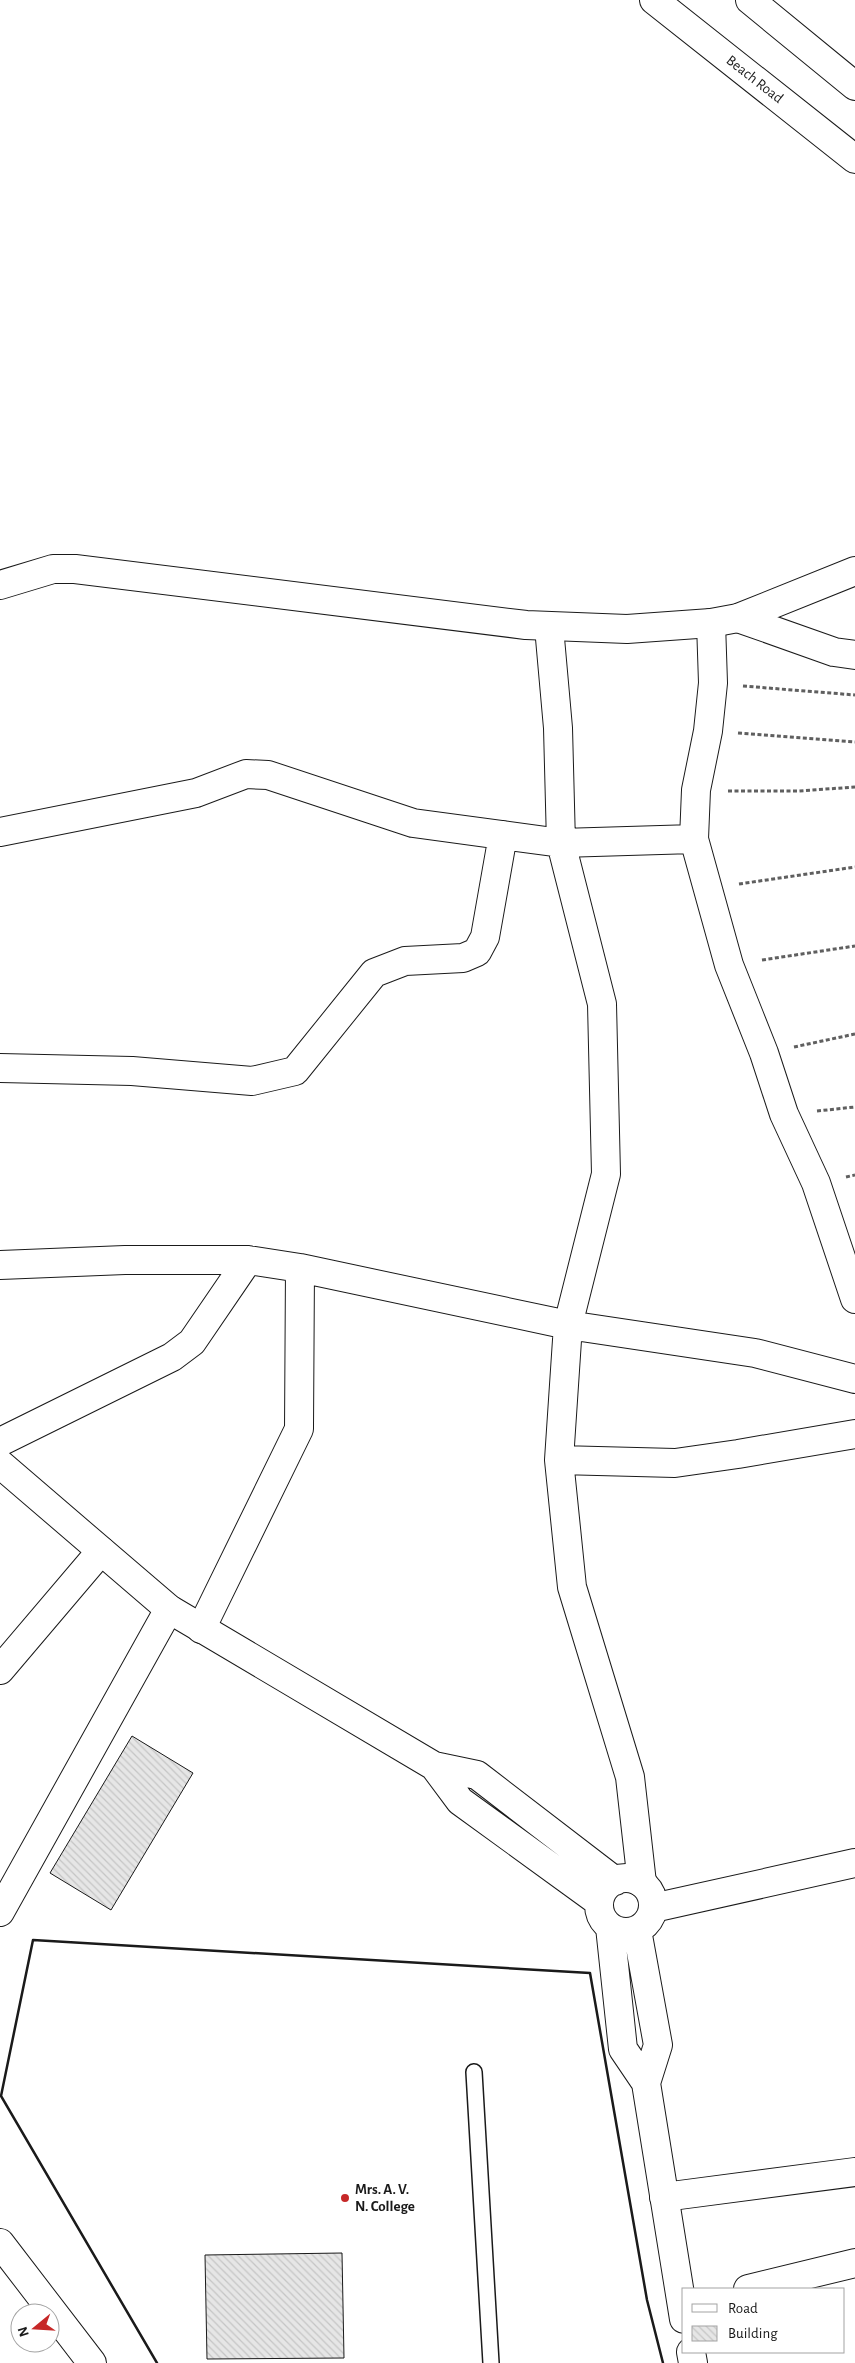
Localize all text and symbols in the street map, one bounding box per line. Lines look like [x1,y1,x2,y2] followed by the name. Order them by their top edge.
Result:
[723,53,786,106] street label: Beach Road
[355,2182,415,2214] place label: Mrs. A. V. N. College
[339,2192,351,2204] marker: Mrs. A. V. N. College
[682,2288,845,2353] legend
[728,2301,758,2316] text: Road
[10,2303,60,2353] north arrow
[15,2325,32,2339] text: N
[728,2326,778,2341] text: Building

